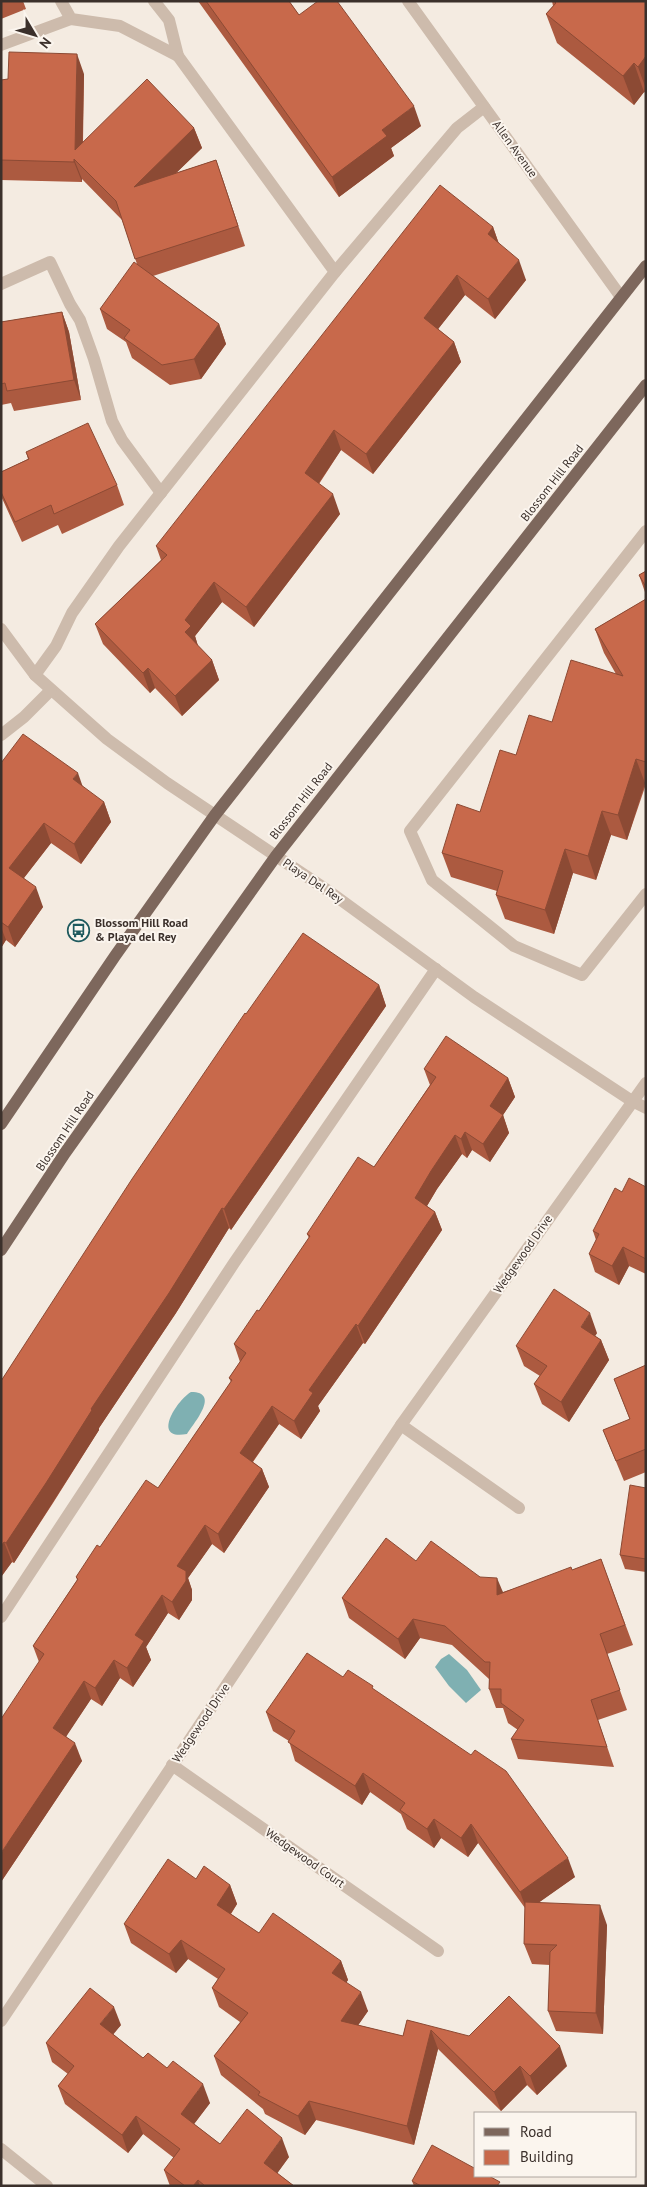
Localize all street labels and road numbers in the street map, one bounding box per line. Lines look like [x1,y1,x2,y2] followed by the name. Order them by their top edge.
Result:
[490,117,541,180] street label: Allen Avenue
[517,441,586,524] street label: Blossom Hill Road
[266,759,335,842] street label: Blossom Hill Road
[280,855,347,906] street label: Playa Del Rey
[32,1088,97,1174] street label: Blossom Hill Road
[490,1212,555,1296] street label: Wedgewood Drive
[169,1680,233,1765] street label: Wedgewood Drive
[263,1825,348,1891] street label: Wedgewood Court

